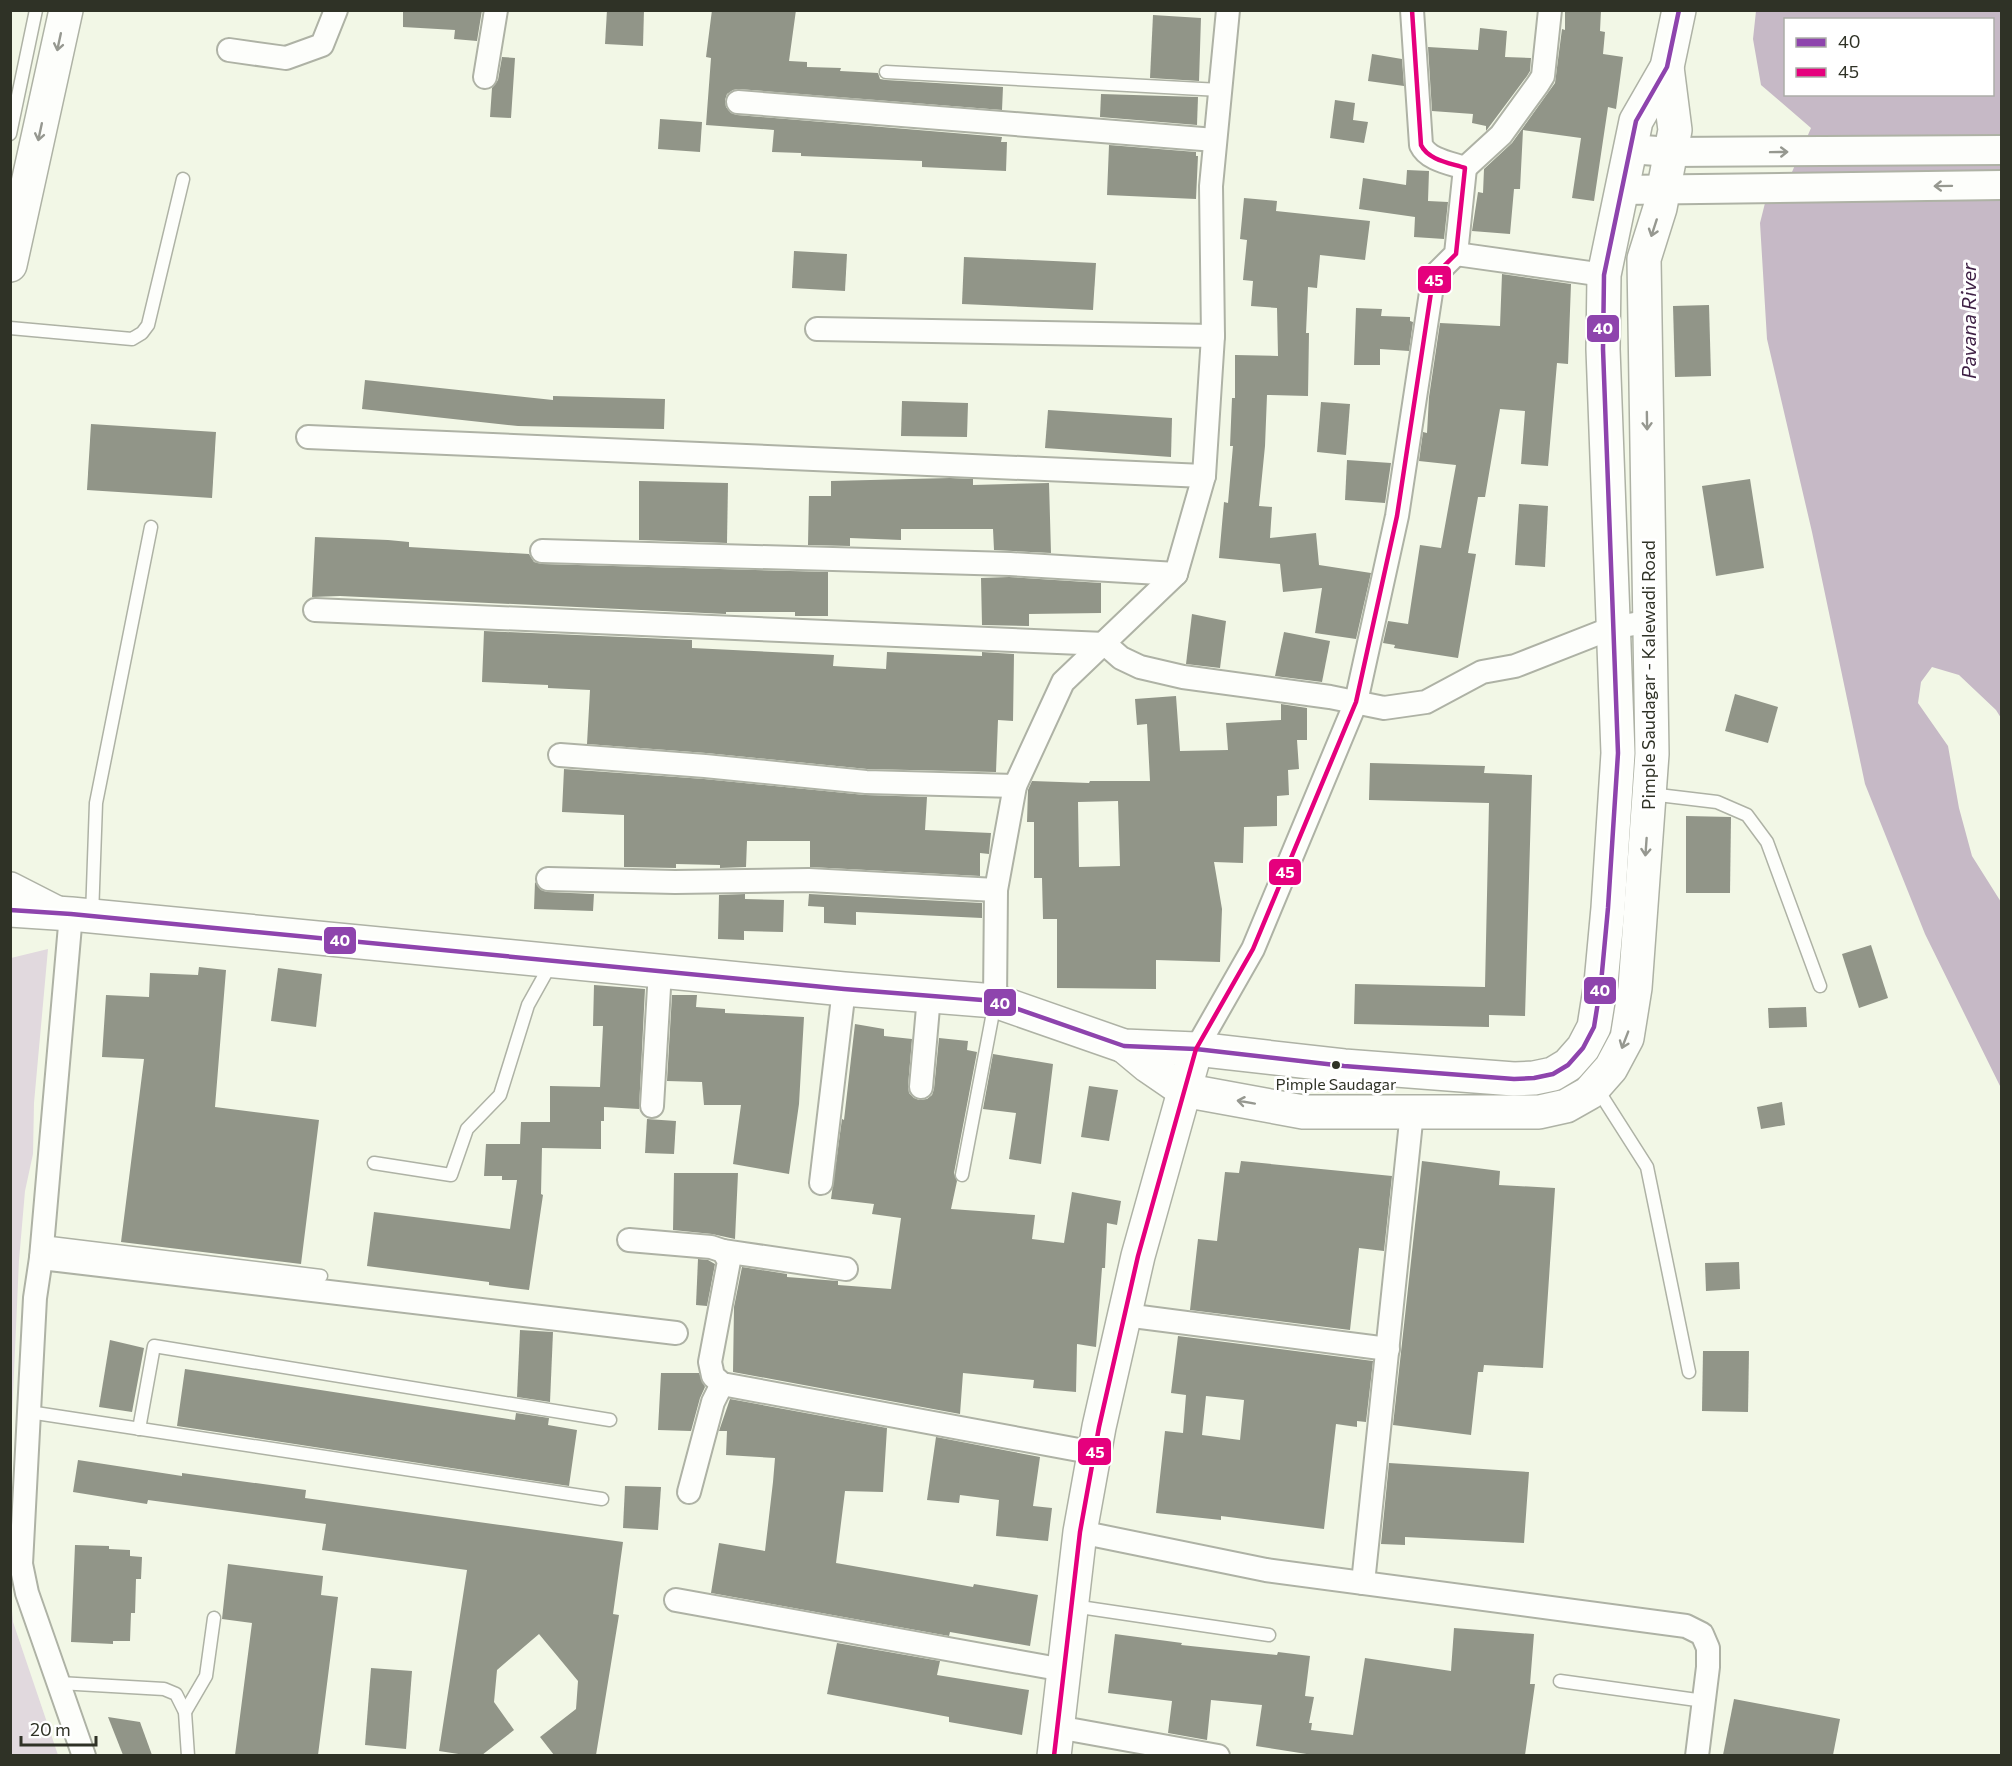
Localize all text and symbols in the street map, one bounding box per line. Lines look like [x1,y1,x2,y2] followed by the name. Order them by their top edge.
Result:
[1784,18,1994,96] legend
[1838,30,1861,52] text: 40
[53,32,64,52] one-way arrow
[1838,60,1859,82] text: 45
[34,121,45,141] one-way arrow
[1769,146,1789,158] one-way arrow
[1934,180,1954,192] one-way arrow
[1648,218,1659,237] one-way arrow
[1956,262,1980,379] water label: Pavana River
[1417,265,1452,294] line badge: 45
[1424,270,1444,289] text: 45
[1586,314,1620,343] line badge: 40
[1593,318,1613,337] text: 40
[1641,411,1653,431] one-way arrow
[1637,540,1659,810] street label: Pimple Saudagar - Kalewadi Road
[1640,836,1651,856] one-way arrow
[1268,858,1302,886] line badge: 45
[1275,862,1295,881] text: 45
[323,926,357,955] line badge: 40
[330,930,350,949] text: 40
[1583,976,1617,1005] line badge: 40
[1590,980,1610,999] text: 40
[983,988,1017,1017] line badge: 40
[990,993,1010,1012] text: 40
[1618,1031,1629,1049] one-way arrow
[1330,1059,1342,1071] marker: Pimple Saudagar
[1276,1074,1397,1093] place label: Pimple Saudagar
[1237,1096,1256,1107] one-way arrow
[1077,1437,1112,1466] line badge: 45
[1085,1442,1105,1461] text: 45
[21,1709,96,1747] scale bar
[30,1718,71,1740] text: 20 m

